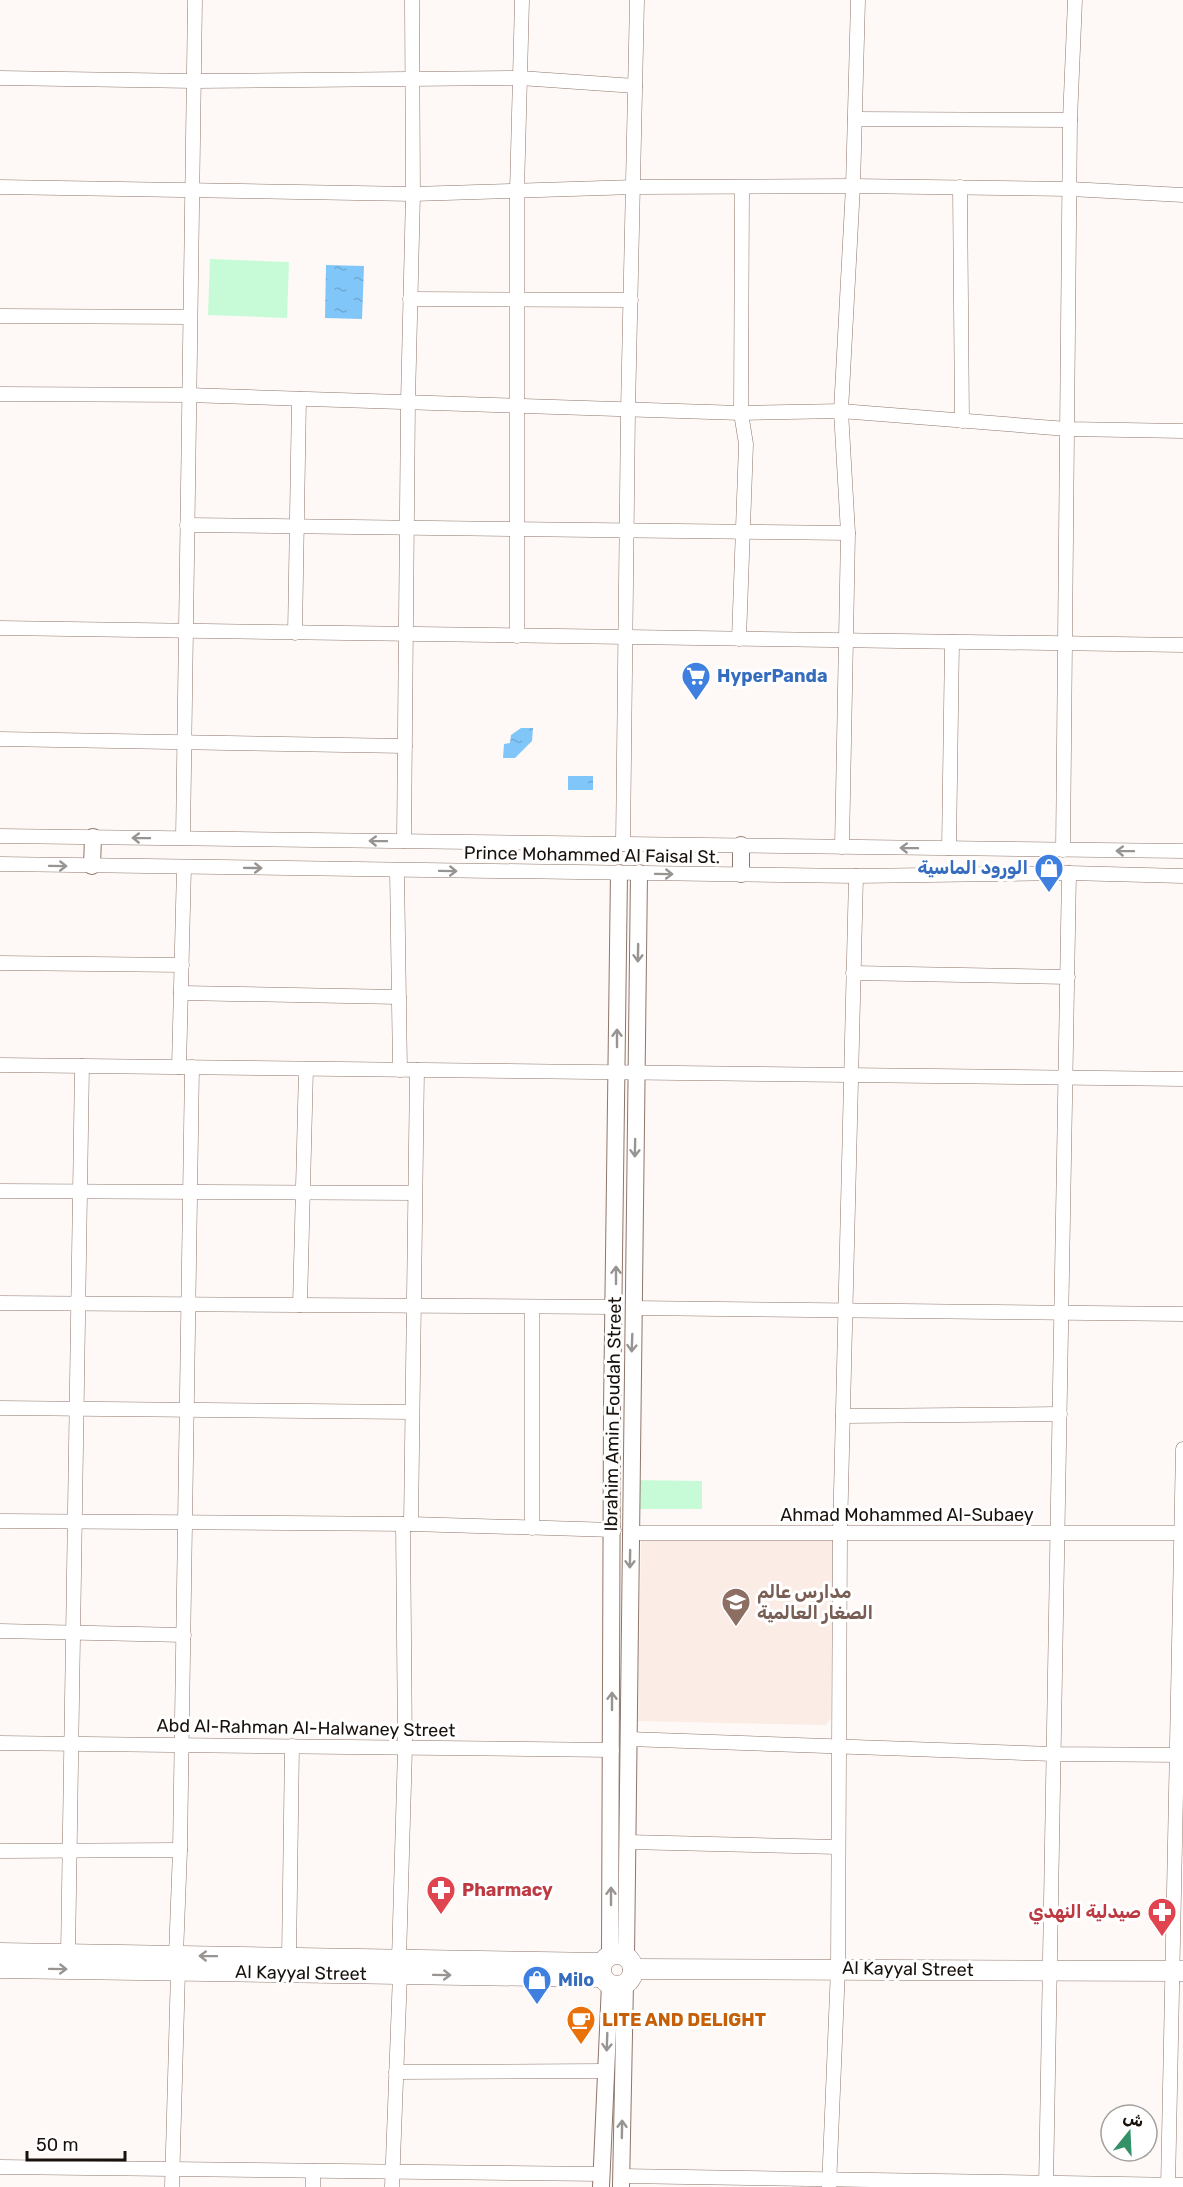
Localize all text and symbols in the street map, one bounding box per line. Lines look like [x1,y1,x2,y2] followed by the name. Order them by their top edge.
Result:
[680,660,712,702] supermarket icon: HyperPanda
[717,665,828,687] place label: HyperPanda
[131,832,151,844] one-way arrow
[368,835,388,847] one-way arrow
[464,842,720,868] street label: Prince Mohammed Al Faisal St.
[899,842,919,854] one-way arrow
[1115,845,1135,856] one-way arrow
[1033,852,1065,894] shop icon: الورود الماسية
[918,857,1028,879] place label: الورود الماسية
[48,860,68,871] one-way arrow
[243,862,263,874] one-way arrow
[438,865,458,877] one-way arrow
[654,868,674,879] one-way arrow
[632,942,643,962] one-way arrow
[611,1029,623,1049] one-way arrow
[629,1137,641,1157] one-way arrow
[610,1266,622,1286] one-way arrow
[600,1296,626,1532] street label: Ibrahim Amin Foudah Street
[627,1332,638,1352] one-way arrow
[780,1504,1034,1526] street label: Ahmad Mohammed Al-Subaey
[625,1548,636,1568] one-way arrow
[757,1581,873,1624] place label: مدارس عالم الصغار العالمية
[720,1586,752,1628] school or university icon: مدارس عالم الصغار العالمية
[606,1692,618,1712] one-way arrow
[156,1714,456,1742] street label: Abd Al-Rahman Al-Halwaney Street
[425,1874,457,1916] pharmacy icon: Pharmacy
[462,1879,553,1901] place label: Pharmacy
[605,1887,617,1907] one-way arrow
[1146,1896,1178,1938] pharmacy icon: صيدلية النهدي
[1028,1901,1141,1925] place label: صيدلية النهدي
[198,1950,218,1962] one-way arrow
[842,1957,974,1981] street label: Al Kayyal Street
[235,1961,367,1985] street label: Al Kayyal Street
[48,1963,68,1974] one-way arrow
[521,1964,553,2006] shop icon: Milo
[432,1969,452,1980] one-way arrow
[558,1969,594,1991] place label: Milo
[565,2004,597,2046] cafe icon: LITE AND DELIGHT
[602,2009,766,2031] place label: LITE AND DELIGHT
[602,2032,613,2052] one-way arrow
[1099,2103,1159,2163] north arrow
[1121,2107,1146,2131] text: ش
[616,2119,628,2139] one-way arrow
[27,2124,124,2162] scale bar
[36,2134,79,2156] text: 50 m

